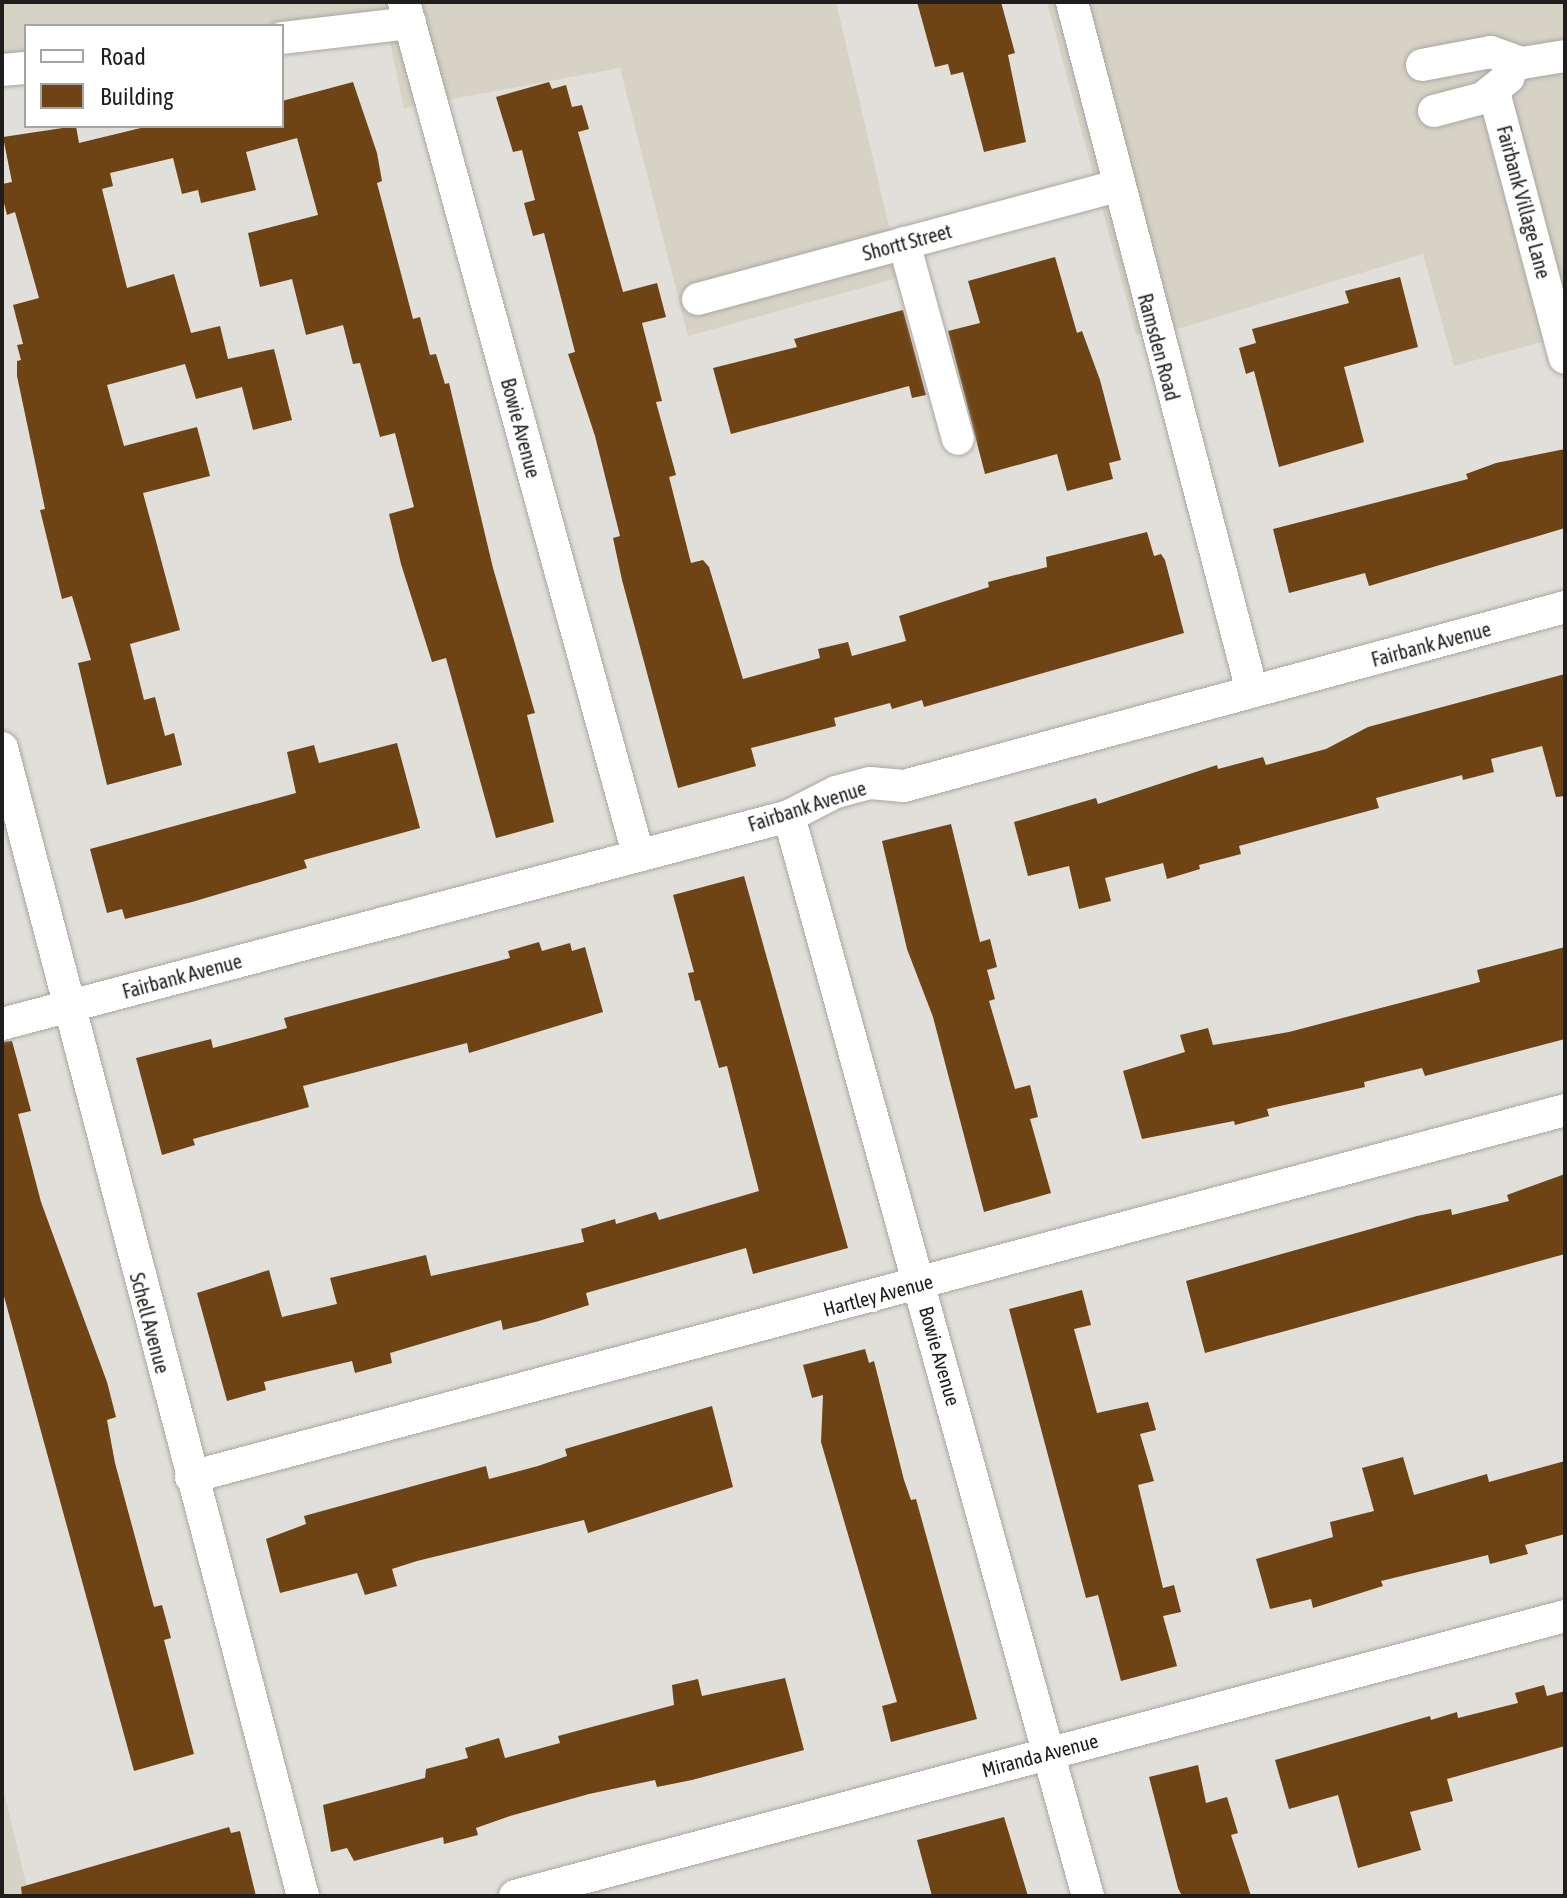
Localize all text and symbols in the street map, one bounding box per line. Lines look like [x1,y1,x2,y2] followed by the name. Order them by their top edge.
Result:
[24,24,284,128] legend
[100,43,146,70] text: Road
[100,83,173,110] text: Building
[1492,123,1556,281] street label: Fairbank Village Lane
[860,219,954,265] street label: Shortt Street
[1133,291,1185,403] street label: Ramsden Road
[496,375,546,481] street label: Bowie Avenue
[1369,617,1493,671] street label: Fairbank Avenue
[745,776,869,836] street label: Fairbank Avenue
[120,949,244,1003] street label: Fairbank Avenue
[820,1269,936,1321] street label: Hartley Avenue
[125,1270,175,1376] street label: Schell Avenue
[914,1303,966,1409] street label: Bowie Avenue
[979,1728,1101,1782] street label: Miranda Avenue

